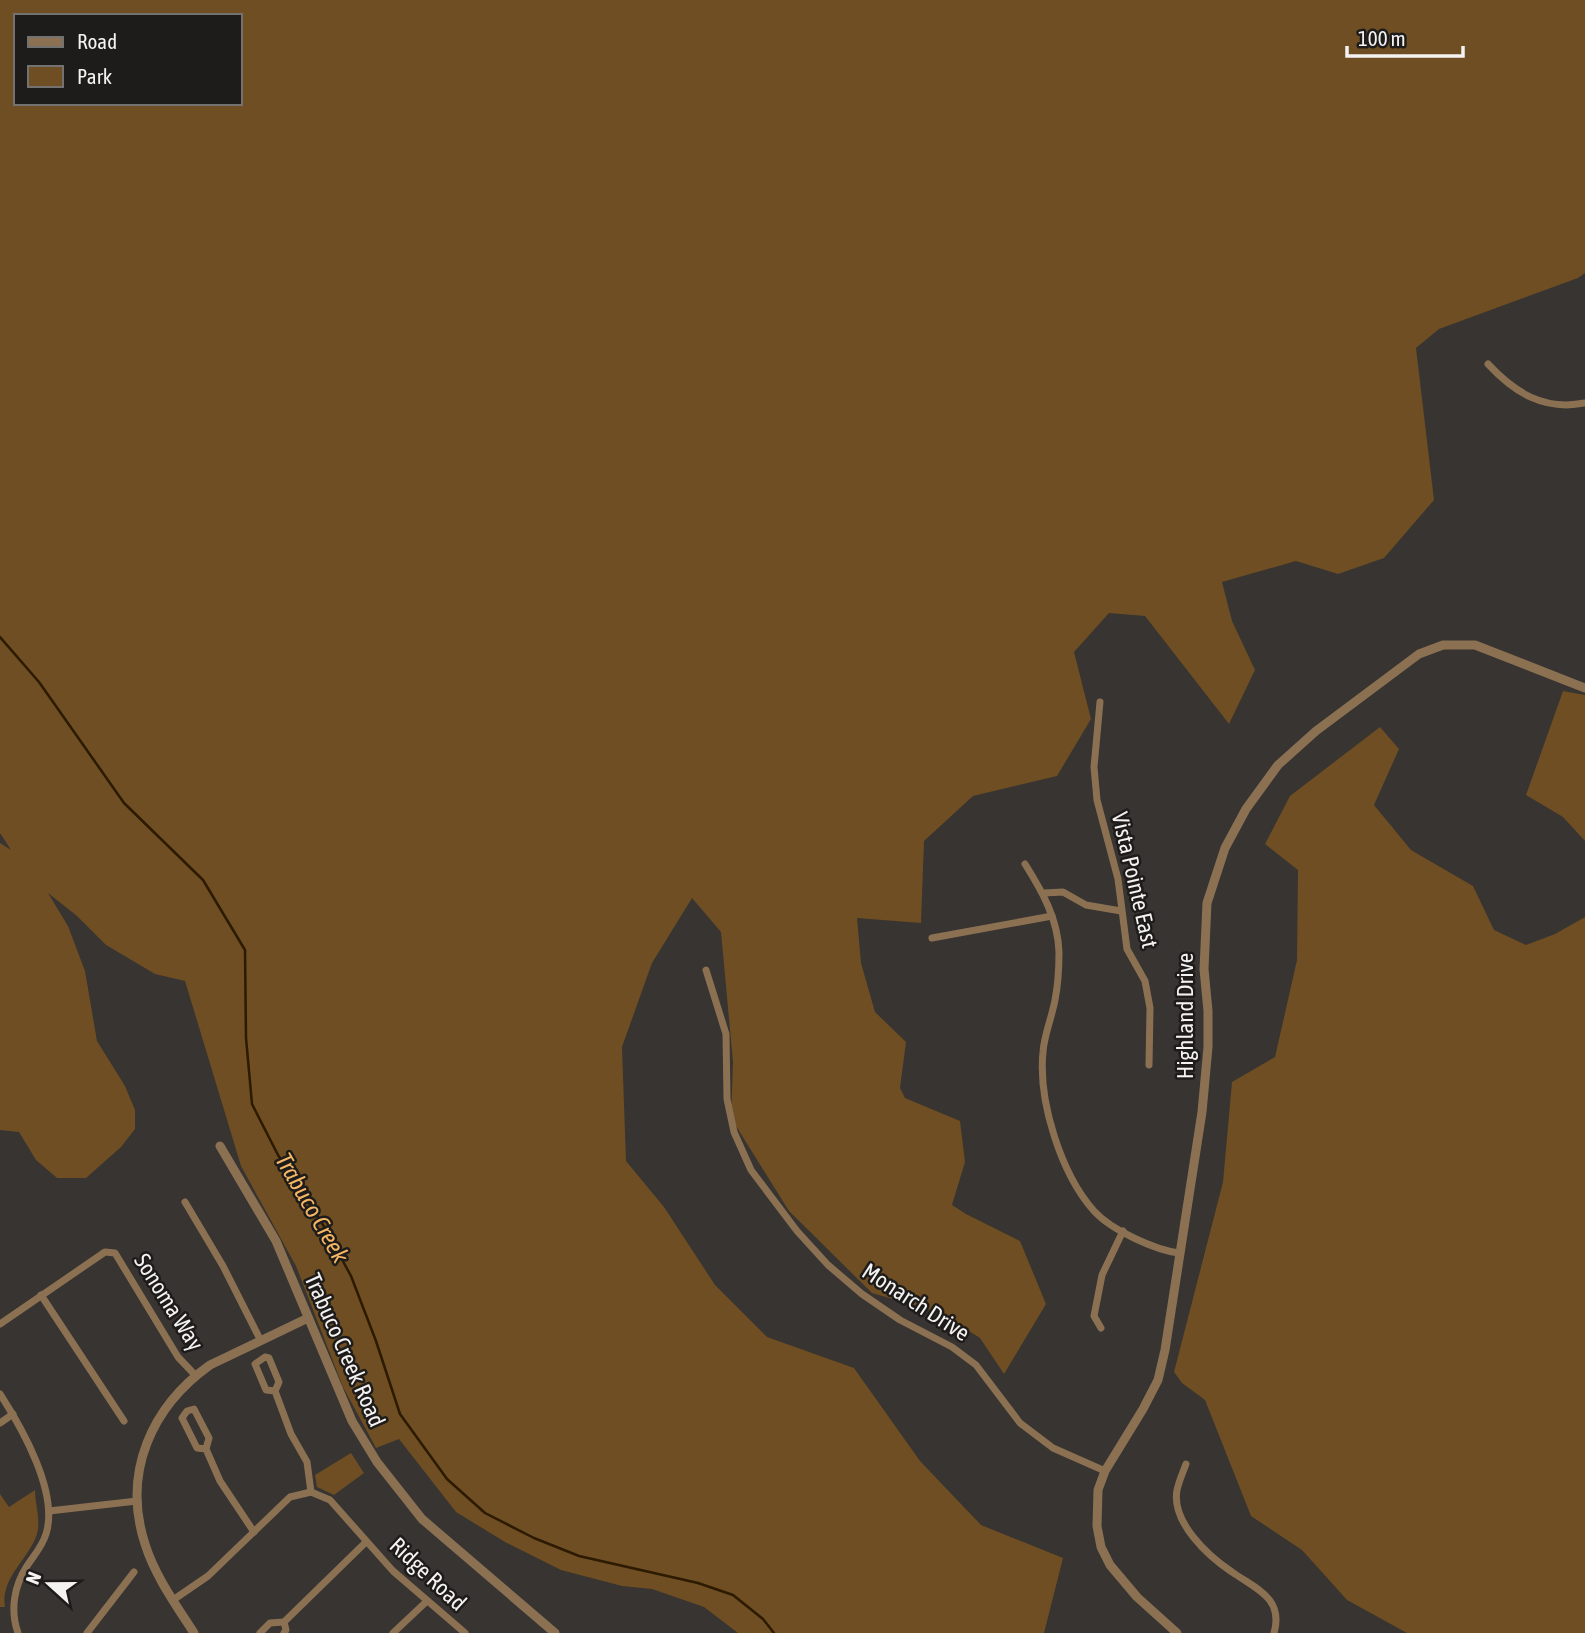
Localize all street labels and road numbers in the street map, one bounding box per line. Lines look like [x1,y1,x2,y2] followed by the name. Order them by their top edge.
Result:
[1107,810,1163,950] street label: Vista Pointe East
[1172,953,1198,1079] street label: Highland Drive
[129,1249,209,1355] street label: Sonoma Way
[858,1258,974,1346] street label: Monarch Drive
[300,1269,390,1431] street label: Trabuco Creek Road
[385,1532,471,1616] street label: Ridge Road

